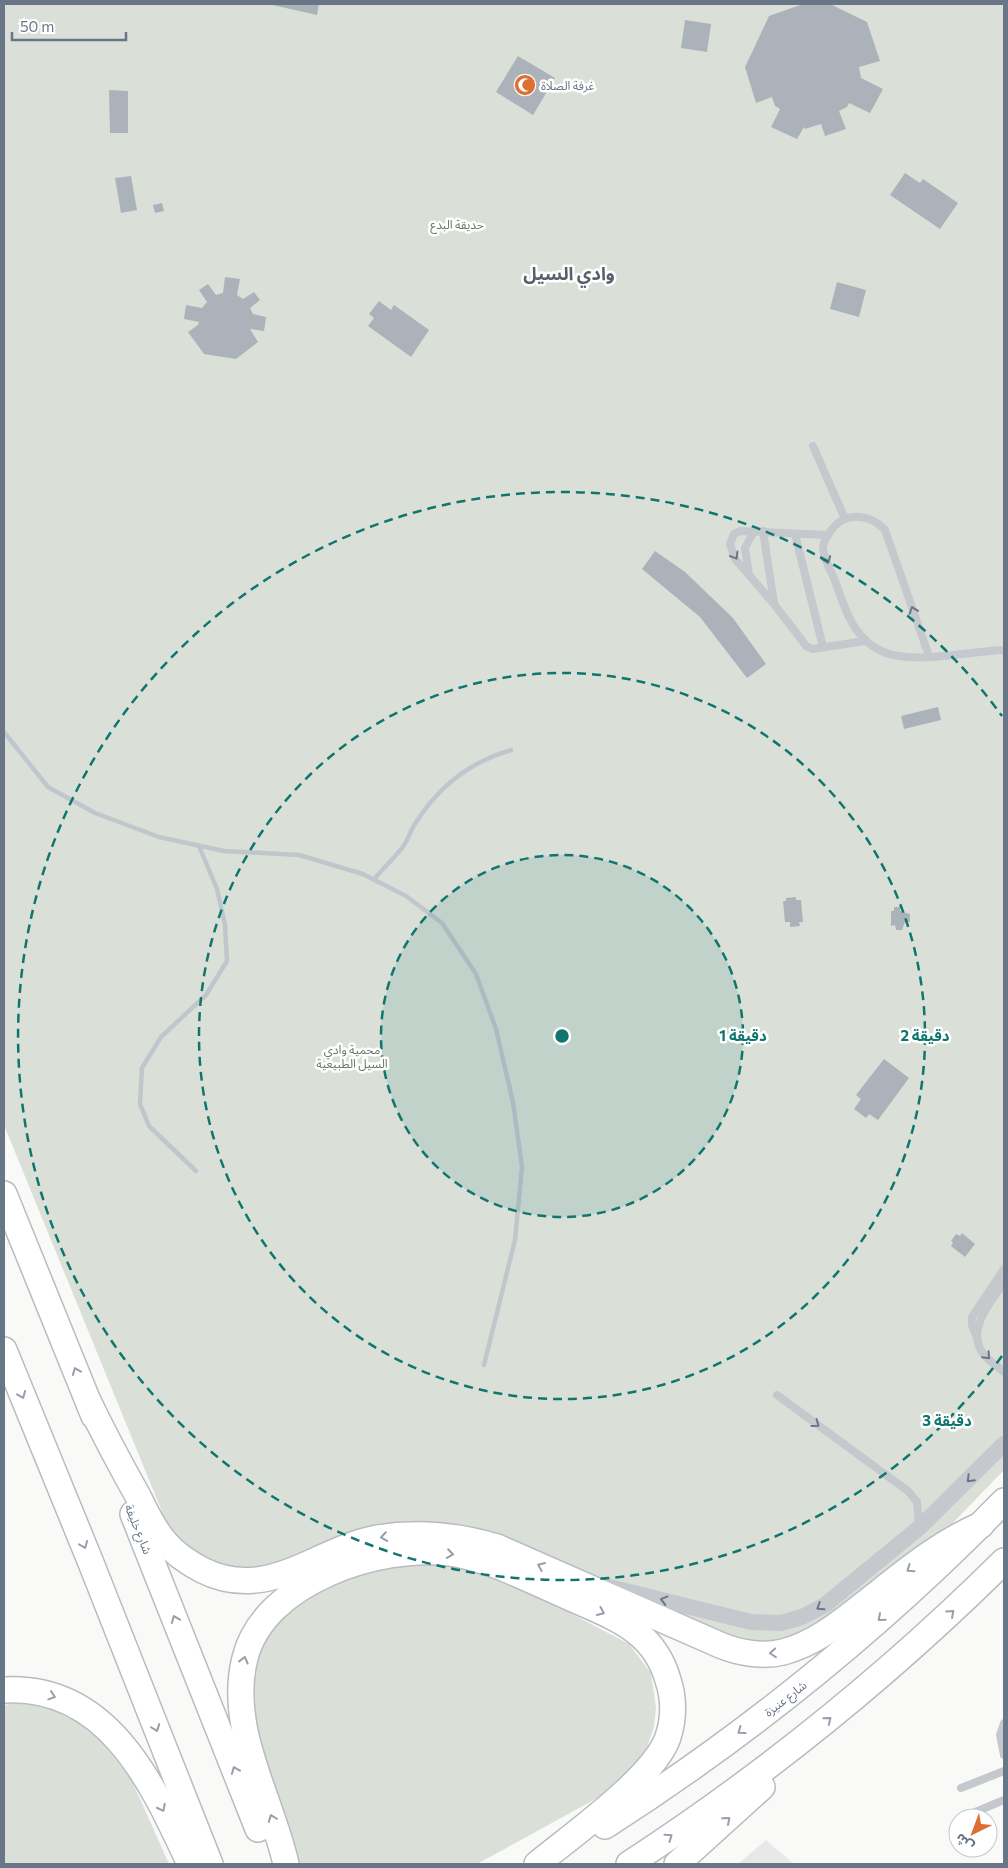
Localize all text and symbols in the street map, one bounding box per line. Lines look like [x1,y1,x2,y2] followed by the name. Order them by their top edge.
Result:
[12,10,126,42] scale bar
[20,17,54,35] text: 50 m
[513,73,537,97] mosque icon: غرفة الصلاة
[541,78,594,93] place label: غرفة الصلاة
[430,217,484,234] park label: حديقة البدع
[523,262,615,288] district label: وادي السيل
[729,551,739,560] one-way arrow
[821,555,831,564] one-way arrow
[909,606,919,614] one-way arrow
[719,1026,767,1044] text: 1 دقيقة
[900,1026,950,1044] text: 2 دقيقة
[553,1027,571,1045] centre of rings
[316,1042,388,1071] park label: محمية وادي السيل الطبيعية
[982,1351,991,1360] one-way arrow
[71,1367,82,1376] one-way arrow
[16,1390,27,1399] one-way arrow
[922,1411,972,1429] text: 3 دقيقة
[810,1418,820,1427] one-way arrow
[967,1473,976,1482] one-way arrow
[120,1502,155,1557] street label: شارع خليفة
[380,1532,389,1542] one-way arrow
[78,1540,88,1549] one-way arrow
[446,1548,454,1559] one-way arrow
[537,1561,546,1572] one-way arrow
[906,1563,915,1572] one-way arrow
[659,1595,668,1606] one-way arrow
[817,1601,826,1611] one-way arrow
[596,1606,605,1616] one-way arrow
[945,1610,954,1619] one-way arrow
[878,1613,887,1622] one-way arrow
[170,1615,181,1624] one-way arrow
[769,1647,777,1658] one-way arrow
[239,1656,249,1664] one-way arrow
[761,1677,811,1721] street label: شارع عنيزة
[47,1690,55,1700] one-way arrow
[822,1717,831,1725] one-way arrow
[150,1723,160,1732] one-way arrow
[737,1725,747,1734] one-way arrow
[231,1766,241,1775] one-way arrow
[156,1803,166,1812] one-way arrow
[948,1808,998,1858] north arrow
[268,1814,278,1823] one-way arrow
[721,1817,730,1826] one-way arrow
[951,1830,977,1856] text: ش
[663,1834,673,1843] one-way arrow

